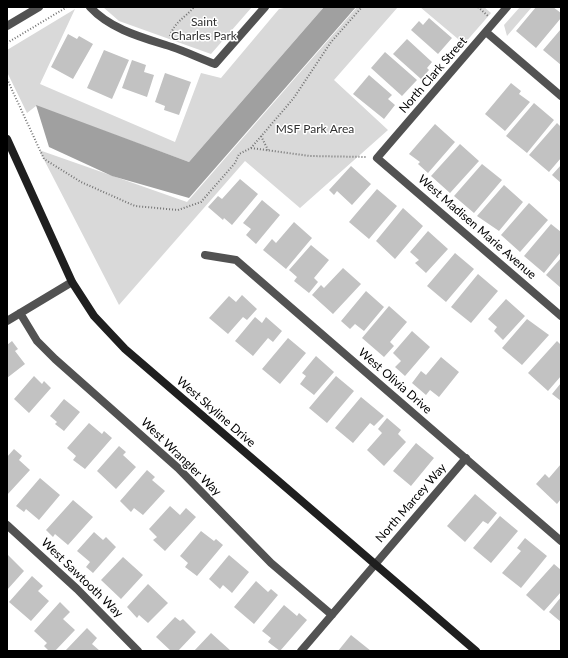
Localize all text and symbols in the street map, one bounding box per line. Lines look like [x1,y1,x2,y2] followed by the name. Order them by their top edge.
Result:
[171,15,237,43] park label: Saint Charles Park
[396,34,470,116] street label: North Clark Street
[276,122,354,136] park label: MSF Park Area
[415,172,539,282] street label: West Madisen Marie Avenue
[355,345,435,417] street label: West Olivia Drive
[174,374,258,450] street label: West Skyline Drive
[138,415,224,499] street label: West Wrangler Way
[373,461,449,545] street label: North Marcey Way
[38,535,126,621] street label: West Sawtooth Way

